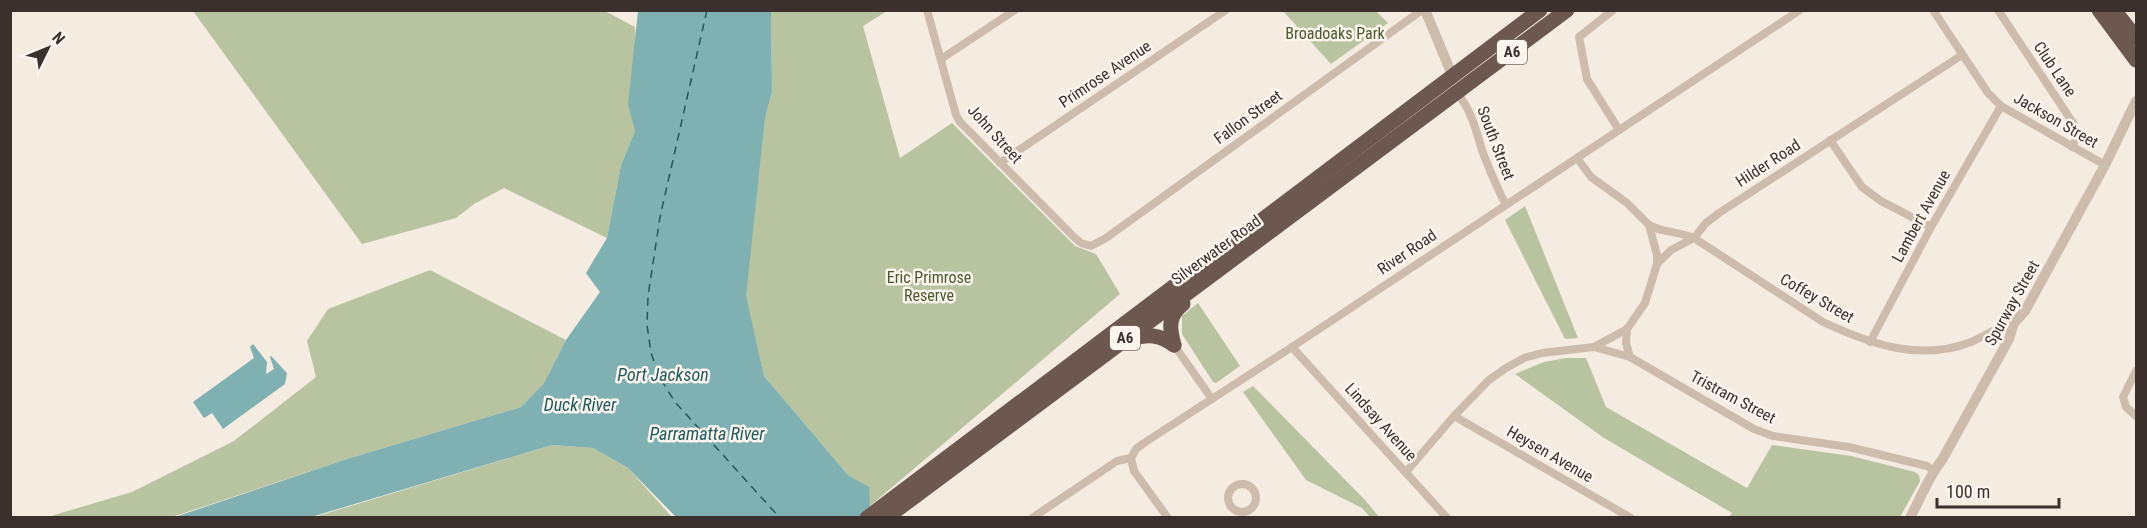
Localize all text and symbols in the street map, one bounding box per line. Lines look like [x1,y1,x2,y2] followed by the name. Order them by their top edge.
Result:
[18,18,78,78] north arrow
[1285,24,1386,43] park label: Broadoaks Park
[48,28,69,48] text: N
[1055,36,1155,112] street label: Primrose Avenue
[2030,38,2080,100] street label: Club Lane
[1497,40,1527,64] road number: A6
[1210,86,1286,148] street label: Fallon Street
[2010,88,2102,152] street label: Jackson Street
[964,101,1026,167] street label: John Street
[1473,103,1519,183] street label: South Street
[1732,135,1804,191] street label: Hilder Road
[1888,167,1954,265] street label: Lambert Avenue
[1168,211,1264,289] street label: Silverwater Road
[1374,225,1440,279] street label: River Road
[1981,257,2043,349] street label: Spurway Street
[887,268,971,305] park label: Eric Primrose Reserve
[1777,269,1858,327] street label: Coffey Street
[1110,326,1140,350] road number: A6
[617,364,709,385] water label: Port Jackson
[1687,367,1779,428] street label: Tristram Street
[1341,379,1421,465] street label: Lindsay Avenue
[544,394,617,415] water label: Duck River
[1504,422,1596,486] street label: Heysen Avenue
[649,423,765,444] water label: Parramatta River
[1937,471,2058,509] scale bar
[1946,481,1990,502] text: 100 m

